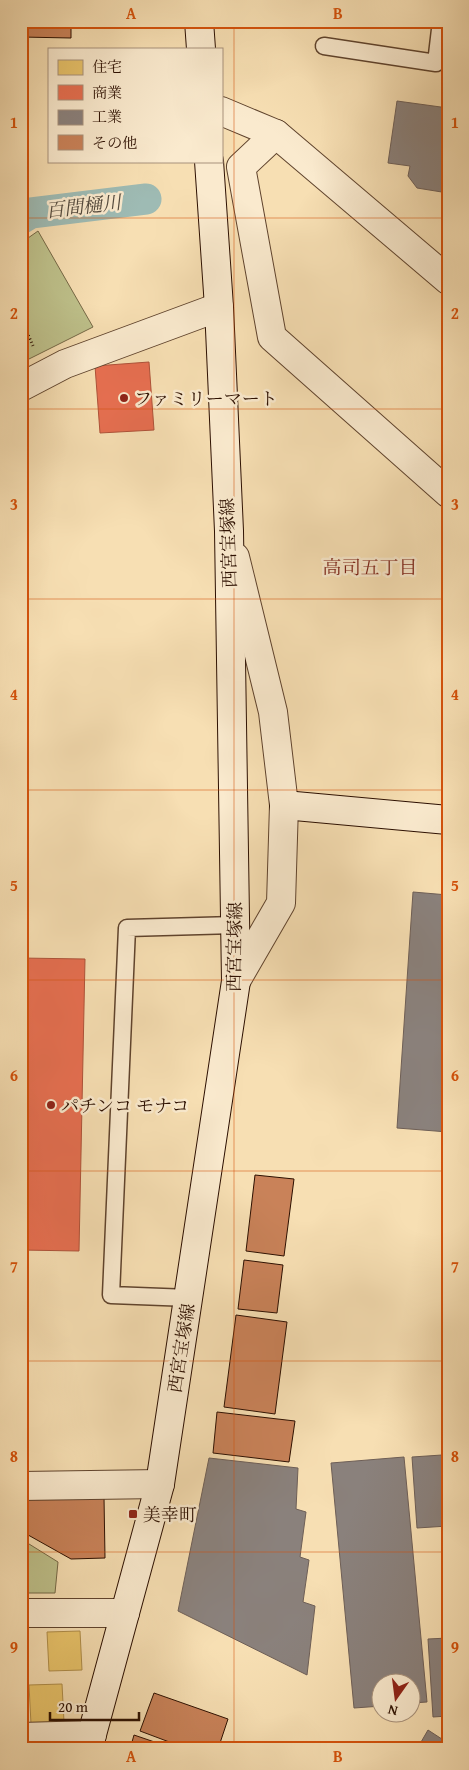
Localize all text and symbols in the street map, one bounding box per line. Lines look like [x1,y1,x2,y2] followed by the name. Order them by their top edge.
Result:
[126,1,137,25] text: A
[333,1,343,25] text: B
[48,48,222,162] legend
[92,56,122,77] text: 住宅
[92,82,122,103] text: 商業
[92,106,122,127] text: 工業
[10,110,18,134] text: 1
[451,110,459,134] text: 1
[92,132,137,153] text: その他
[44,187,124,225] water label: 百間樋川
[10,301,18,325] text: 2
[451,301,459,325] text: 2
[134,385,278,412] place label: ファミリーマート
[118,392,130,404] marker: ファミリーマート
[10,492,18,516] text: 3
[451,492,459,516] text: 3
[213,498,243,588] street label: 西宮宝塚線
[322,553,418,581] district label: 高司五丁目
[10,682,18,706] text: 4
[451,682,459,706] text: 4
[10,873,18,897] text: 5
[451,873,459,897] text: 5
[220,902,248,992] street label: 西宮宝塚線
[10,1063,18,1087] text: 6
[451,1063,459,1087] text: 6
[61,1092,189,1119] place label: パチンコ モナコ
[45,1099,57,1111] marker: パチンコ モナコ
[10,1254,18,1278] text: 7
[451,1254,459,1278] text: 7
[161,1301,201,1395] street label: 西宮宝塚線
[10,1444,18,1468] text: 8
[451,1444,459,1468] text: 8
[143,1501,197,1528] place label: 美幸町
[127,1508,139,1520] marker: 美幸町
[10,1635,18,1659] text: 9
[451,1635,459,1659] text: 9
[372,1672,422,1722] north arrow
[50,1690,139,1722] scale bar
[58,1696,89,1717] text: 20 m
[385,1700,400,1721] text: N
[126,1744,137,1768] text: A
[333,1744,343,1768] text: B

